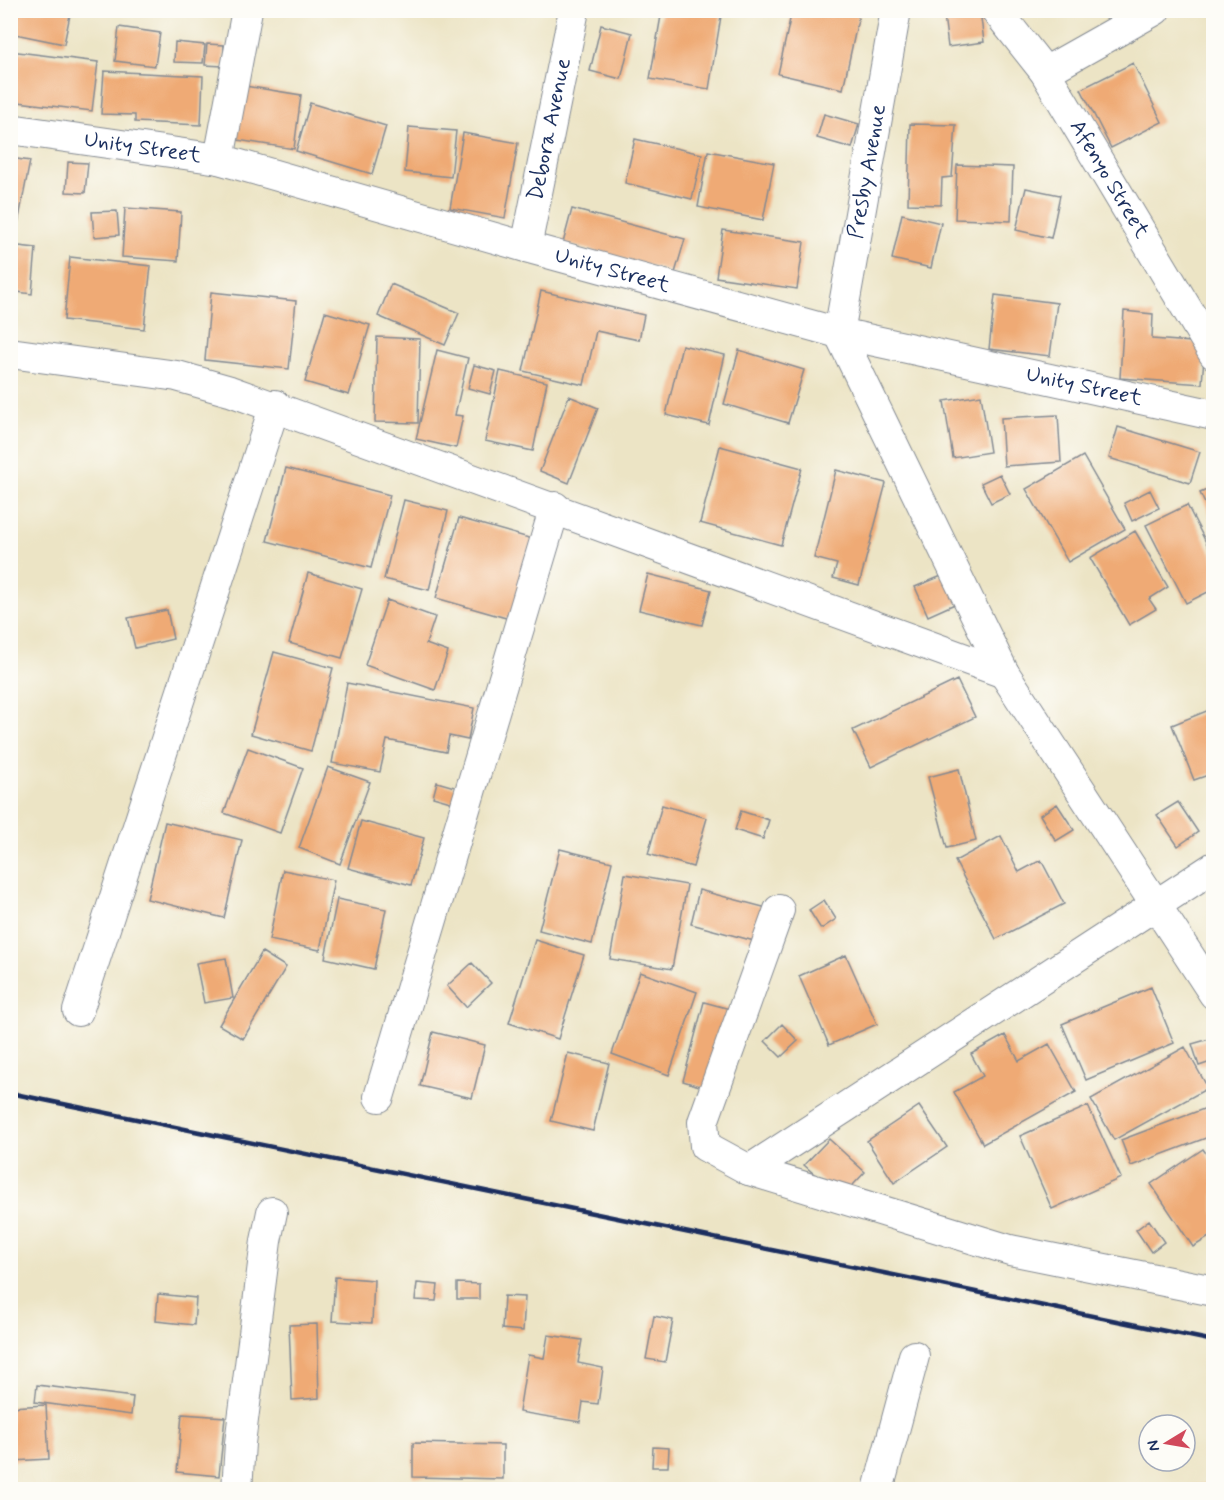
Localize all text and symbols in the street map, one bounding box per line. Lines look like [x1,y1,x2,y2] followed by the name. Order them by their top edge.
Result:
[522,56,578,203] street label: Debora Avenue
[842,102,893,241] street label: Presby Avenue
[1063,115,1156,244] street label: Afenyo Street
[82,126,203,170] street label: Unity Street
[552,242,673,300] street label: Unity Street
[1024,360,1145,413] street label: Unity Street
[1137,1413,1197,1473] north arrow
[1142,1438,1165,1453] text: N

